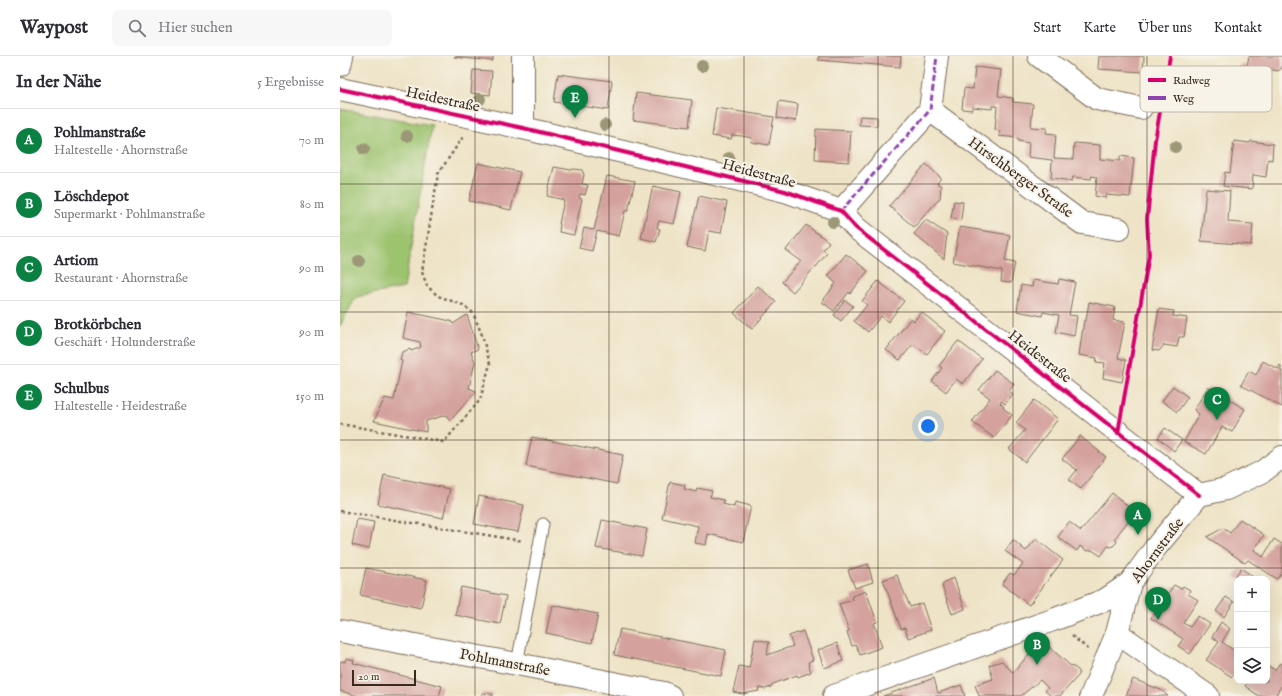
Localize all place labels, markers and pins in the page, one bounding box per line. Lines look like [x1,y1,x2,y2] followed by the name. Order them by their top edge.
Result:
[562,85,588,118] pin: E
[1204,387,1230,420] pin: C
[1125,502,1151,535] pin: A
[1145,587,1171,620] pin: D
[1024,632,1050,665] pin: B

